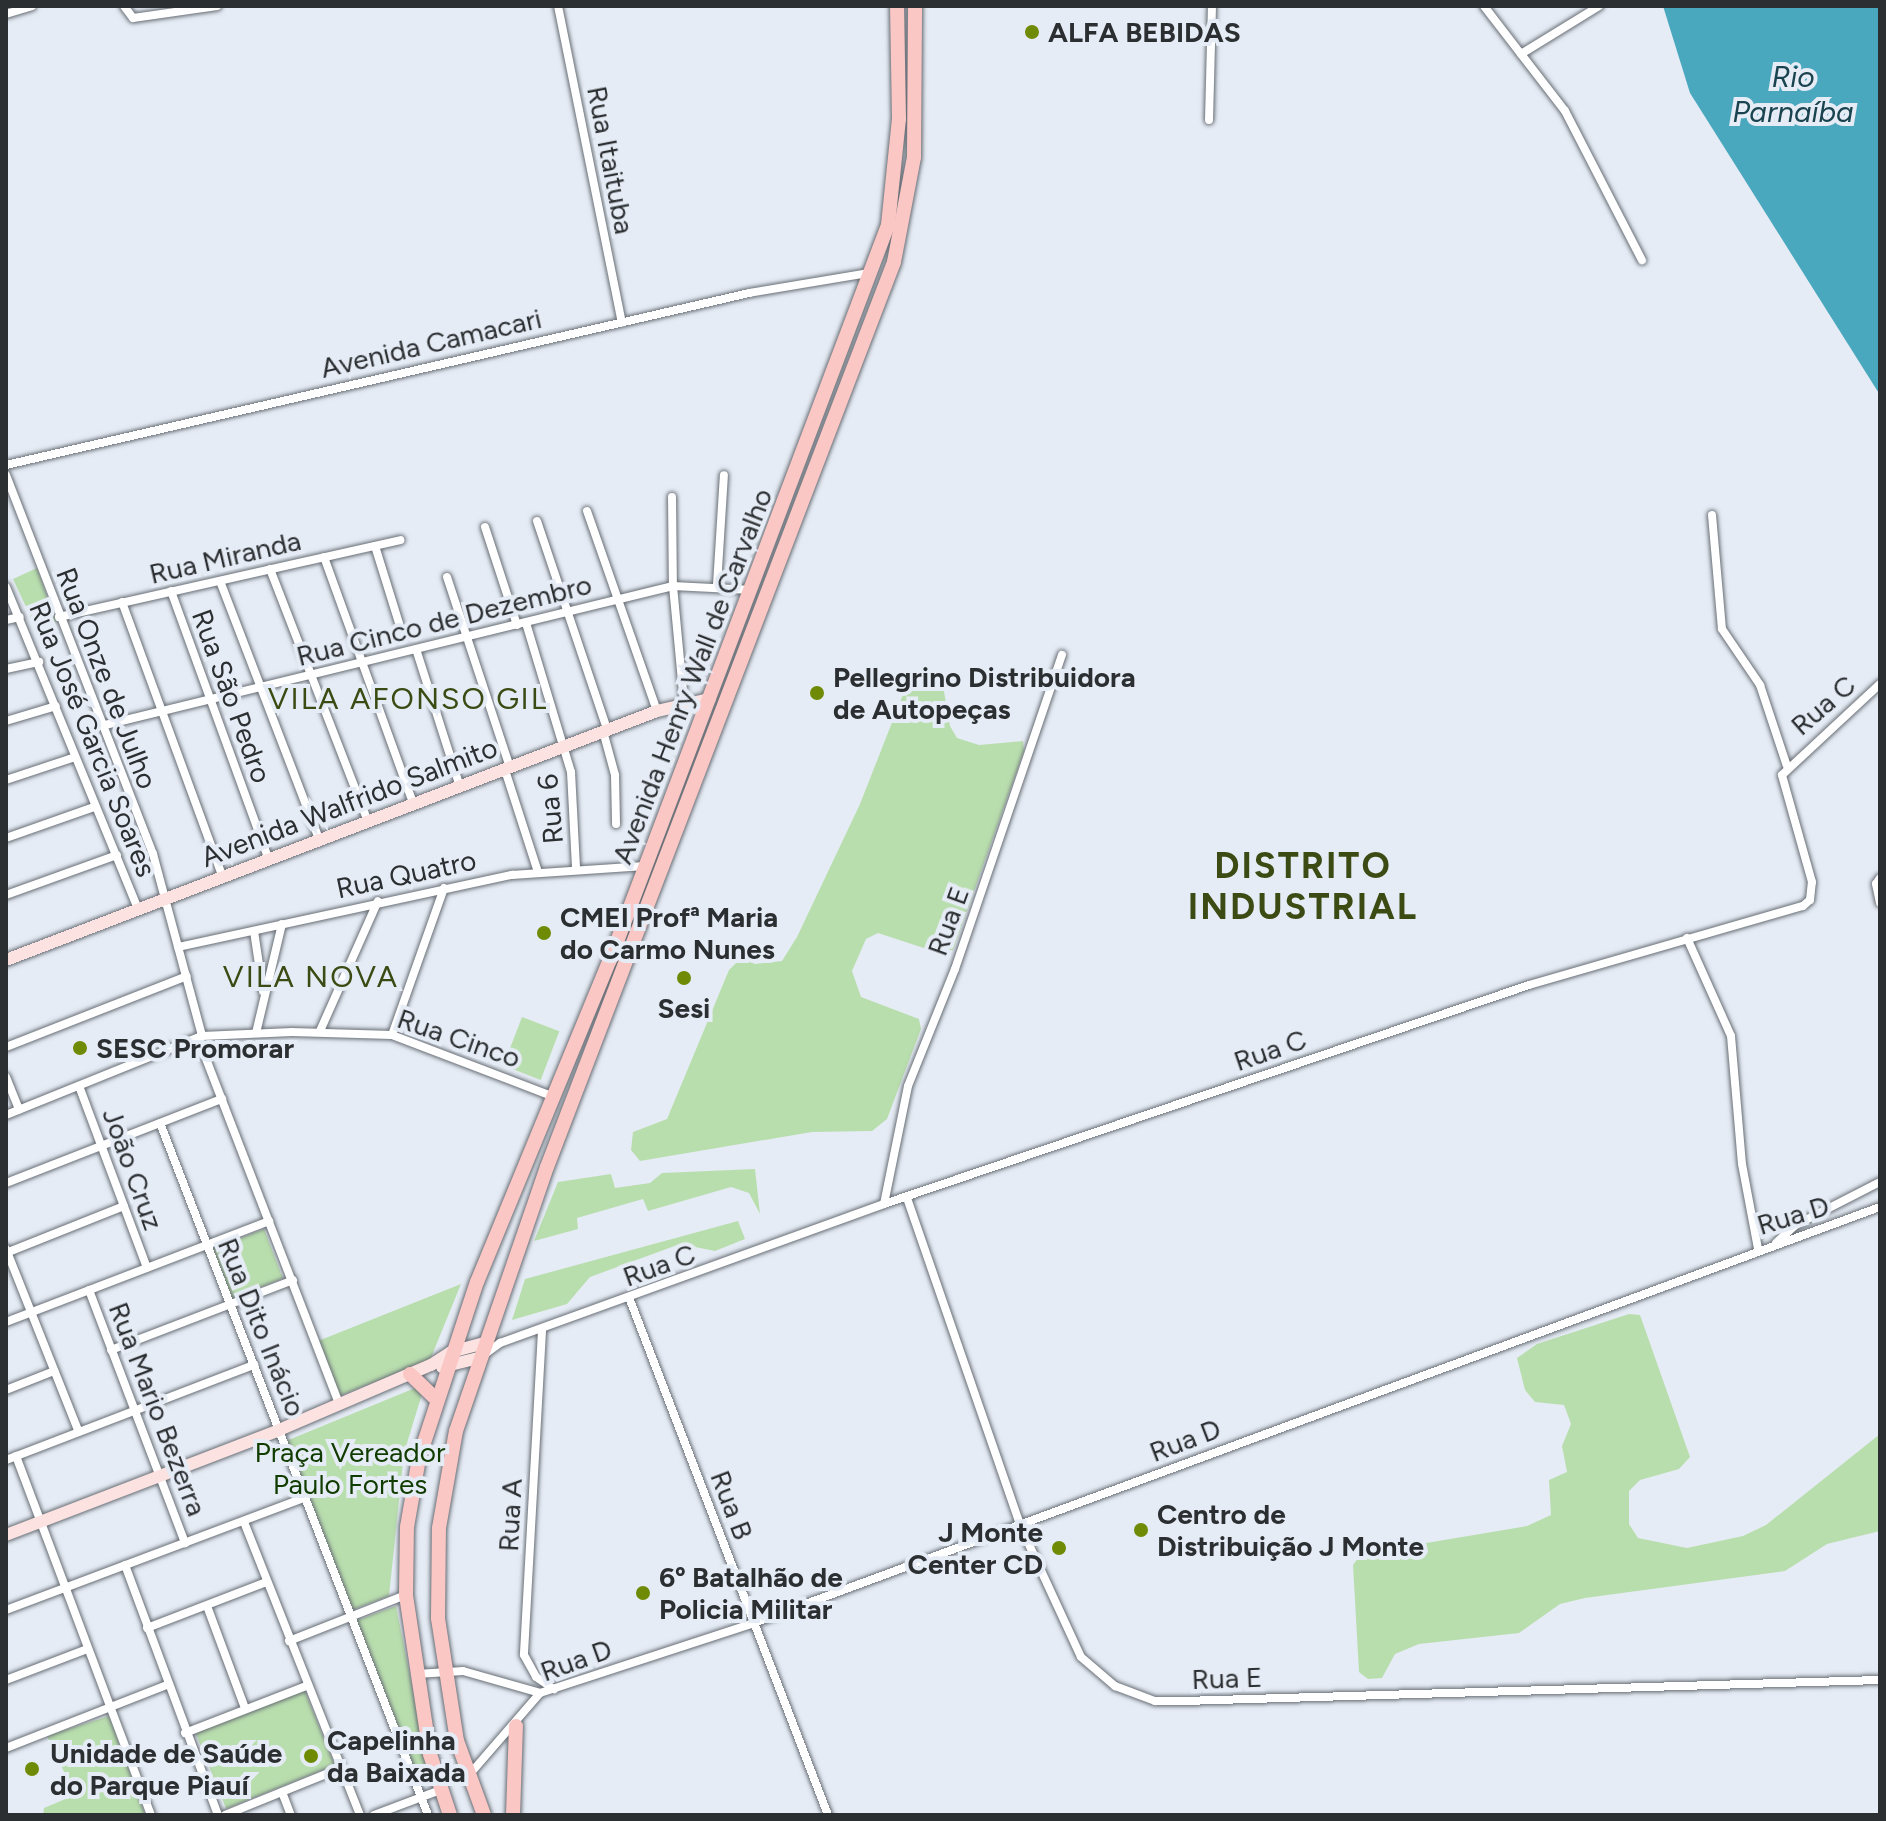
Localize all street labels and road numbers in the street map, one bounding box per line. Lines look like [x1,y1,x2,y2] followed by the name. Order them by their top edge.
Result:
[580,83,642,237] street label: Rua Itaituba
[317,301,545,385] street label: Avenida Camacari
[605,484,779,868] street label: Avenida Henry Wall de Carvalho
[146,523,304,591] street label: Rua Miranda
[49,563,165,793] street label: Rua Onze de Julho
[293,567,595,673] street label: Rua Cinco de Dezembro
[22,597,164,881] street label: Rua José Garcia Soares
[185,605,279,787] street label: Rua São Pedro
[1784,668,1862,742] street label: Rua C
[196,730,502,874] street label: Avenida Walfrido Salmito
[530,773,570,845] street label: Rua 6
[333,843,479,905] street label: Rua Quatro
[920,882,976,960] street label: Rua E
[393,1001,525,1075] street label: Rua Cinco
[1229,1022,1311,1078] street label: Rua C
[95,1104,171,1234] street label: João Cruz
[1753,1188,1833,1242] street label: Rua D
[211,1233,313,1421] street label: Rua Dito Inácio
[618,1236,700,1294] street label: Rua C
[102,1297,214,1521] street label: Rua Mario Bezerra
[1145,1411,1225,1469] street label: Rua D
[704,1466,760,1544] street label: Rua B
[491,1478,529,1552] street label: Rua A
[536,1632,616,1688] street label: Rua D
[1191,1660,1263,1696] street label: Rua E

